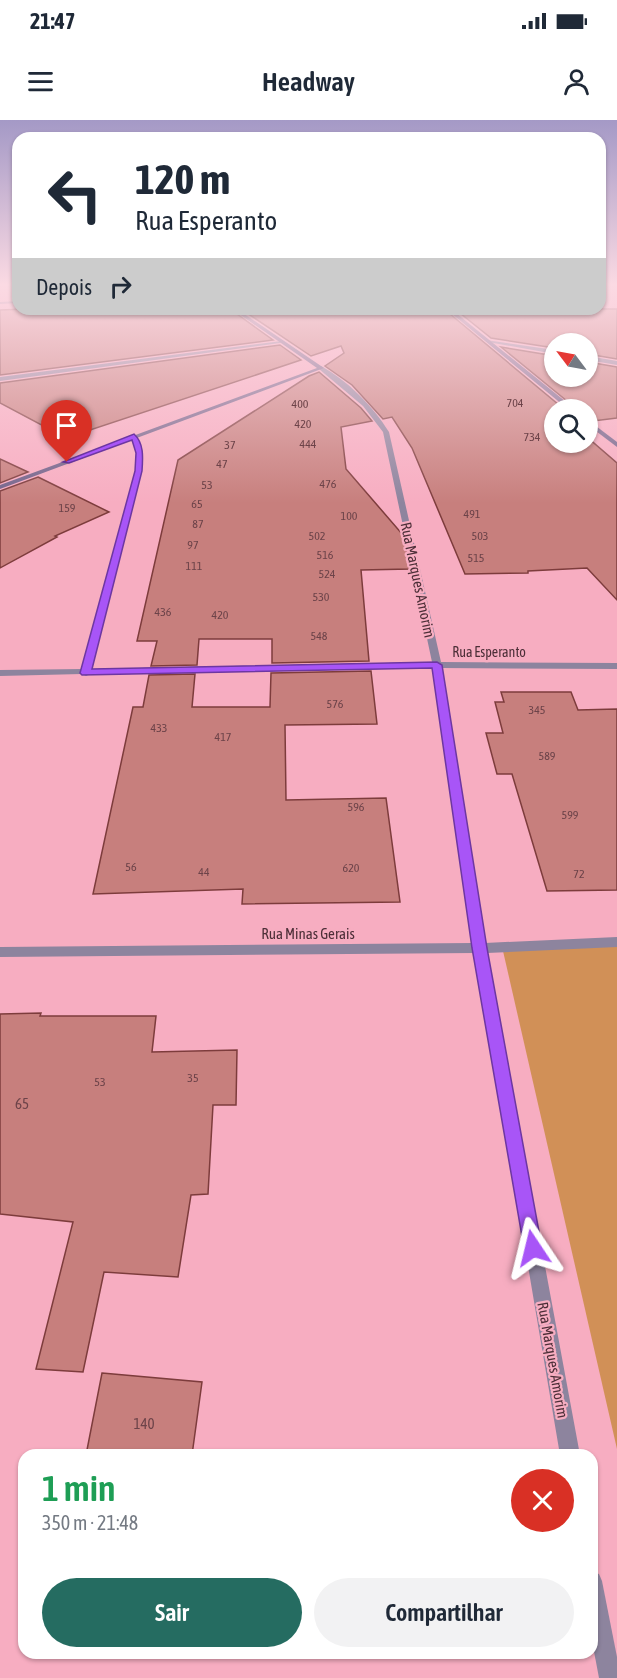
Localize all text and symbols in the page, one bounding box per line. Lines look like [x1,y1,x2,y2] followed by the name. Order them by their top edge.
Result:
[30,8,75,34] text: 21:47
[24,65,57,98] icon: menu
[560,65,593,98] icon: person
[262,66,355,97] text: Headway
[135,155,230,203] text: 120 m
[36,156,114,234] icon: left
[135,205,277,236] text: Rua Esperanto
[104,270,137,303] icon: right
[36,274,92,300] text: Depois
[544,333,598,387] north arrow
[544,333,598,453] map controls
[507,396,524,410] house number: 704
[292,397,309,411] house number: 400
[544,399,598,453] button: search
[41,400,92,462] pin
[50,409,83,442] icon: arrive
[295,417,312,431] house number: 420
[524,430,541,444] house number: 734
[300,437,317,451] house number: 444
[224,438,236,452] house number: 37
[216,457,228,471] house number: 47
[320,477,337,491] house number: 476
[201,478,213,492] house number: 53
[191,497,203,511] house number: 65
[59,501,76,515] house number: 159
[464,507,481,521] house number: 491
[341,509,358,523] house number: 100
[192,517,204,531] house number: 87
[397,521,439,639] street label: Rua Marques Amorim
[309,529,325,543] house number: 502
[472,529,488,543] house number: 503
[187,538,199,552] house number: 97
[317,548,334,562] house number: 516
[468,551,484,565] house number: 515
[186,559,203,573] house number: 111
[319,567,336,581] house number: 524
[313,590,330,604] house number: 530
[155,605,172,619] house number: 436
[212,608,229,622] house number: 420
[311,629,328,643] house number: 548
[452,644,526,660] street label: Rua Esperanto
[327,697,344,711] house number: 576
[529,703,545,717] house number: 345
[151,721,167,735] house number: 433
[215,730,232,744] house number: 417
[539,749,556,763] house number: 589
[348,800,365,814] house number: 596
[562,808,579,822] house number: 599
[125,860,137,874] house number: 56
[343,861,360,875] house number: 620
[198,865,210,879] house number: 44
[573,867,585,881] house number: 72
[261,925,355,942] street label: Rua Minas Gerais
[187,1071,199,1085] house number: 35
[94,1075,106,1089] house number: 53
[15,1095,29,1112] house number: 65
[501,1216,565,1280] position arrow
[534,1301,572,1419] street label: Rua Marques Amorim
[133,1415,155,1432] house number: 140
[42,1467,116,1509] text: 1 min
[511,1469,574,1532] button: close
[42,1511,138,1534] text: 350 m · 21:48
[42,1578,302,1647] button: Sair
[314,1578,574,1647] button: Compartilhar

